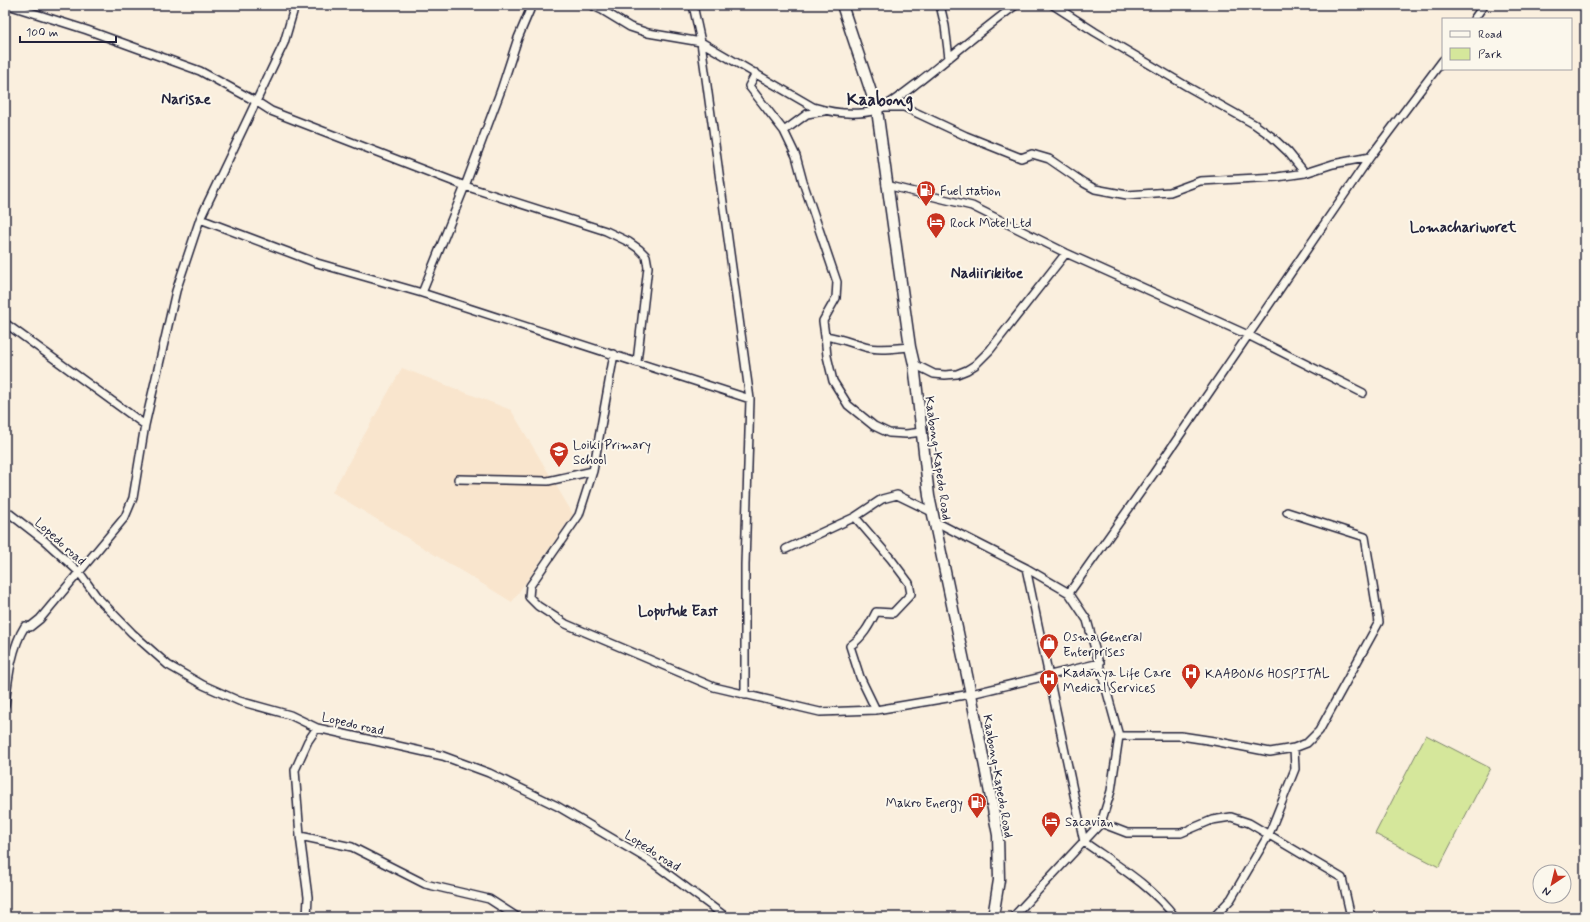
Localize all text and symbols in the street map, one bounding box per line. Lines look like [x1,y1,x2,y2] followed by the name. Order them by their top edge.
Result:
[20,18,116,44] scale bar
[1442,18,1572,70] legend
[26,25,58,41] text: 100 m
[1478,27,1502,43] text: Road
[1478,47,1502,63] text: Park
[847,89,913,112] district label: Kaabong
[161,90,211,110] district label: Narisae
[915,179,937,207] fuel station icon: Fuel station
[940,183,1001,200] place label: Fuel station
[925,211,947,239] hotel icon: Rock Motel Ltd
[950,215,1032,232] place label: Rock Motel Ltd
[1410,218,1517,238] district label: Lomachariworet
[951,264,1024,284] district label: Nadiirikitoe
[920,395,955,521] street label: Kaabong-Kapedo Road
[573,437,651,469] place label: Loiki Primary School
[548,440,570,468] school or university icon: Loiki Primary School
[31,515,89,570] street label: Lopedo road
[638,602,719,622] district label: Loputuk East
[1063,629,1142,661] place label: Osma General Enterprises
[1038,632,1060,660] shop icon: Osma General Enterprises
[1180,662,1202,690] hospital icon: KAABONG HOSPITAL
[1063,665,1171,697] place label: Kadanya Life Care Medical Services
[1205,666,1330,683] place label: KAABONG HOSPITAL
[1038,668,1060,696] hospital icon: Kadanya Life Care Medical Services
[320,709,386,740] street label: Lopedo road
[978,713,1017,839] street label: Kaabong-Kapedo Road
[966,791,988,819] fuel station icon: Makro Energy
[886,795,963,813] place label: Makro Energy
[1040,810,1062,838] hotel icon: Sacavian
[1065,814,1113,831] place label: Sacavian
[621,827,683,876] street label: Lopedo road
[1532,864,1572,904] north arrow
[1540,884,1554,899] text: N

